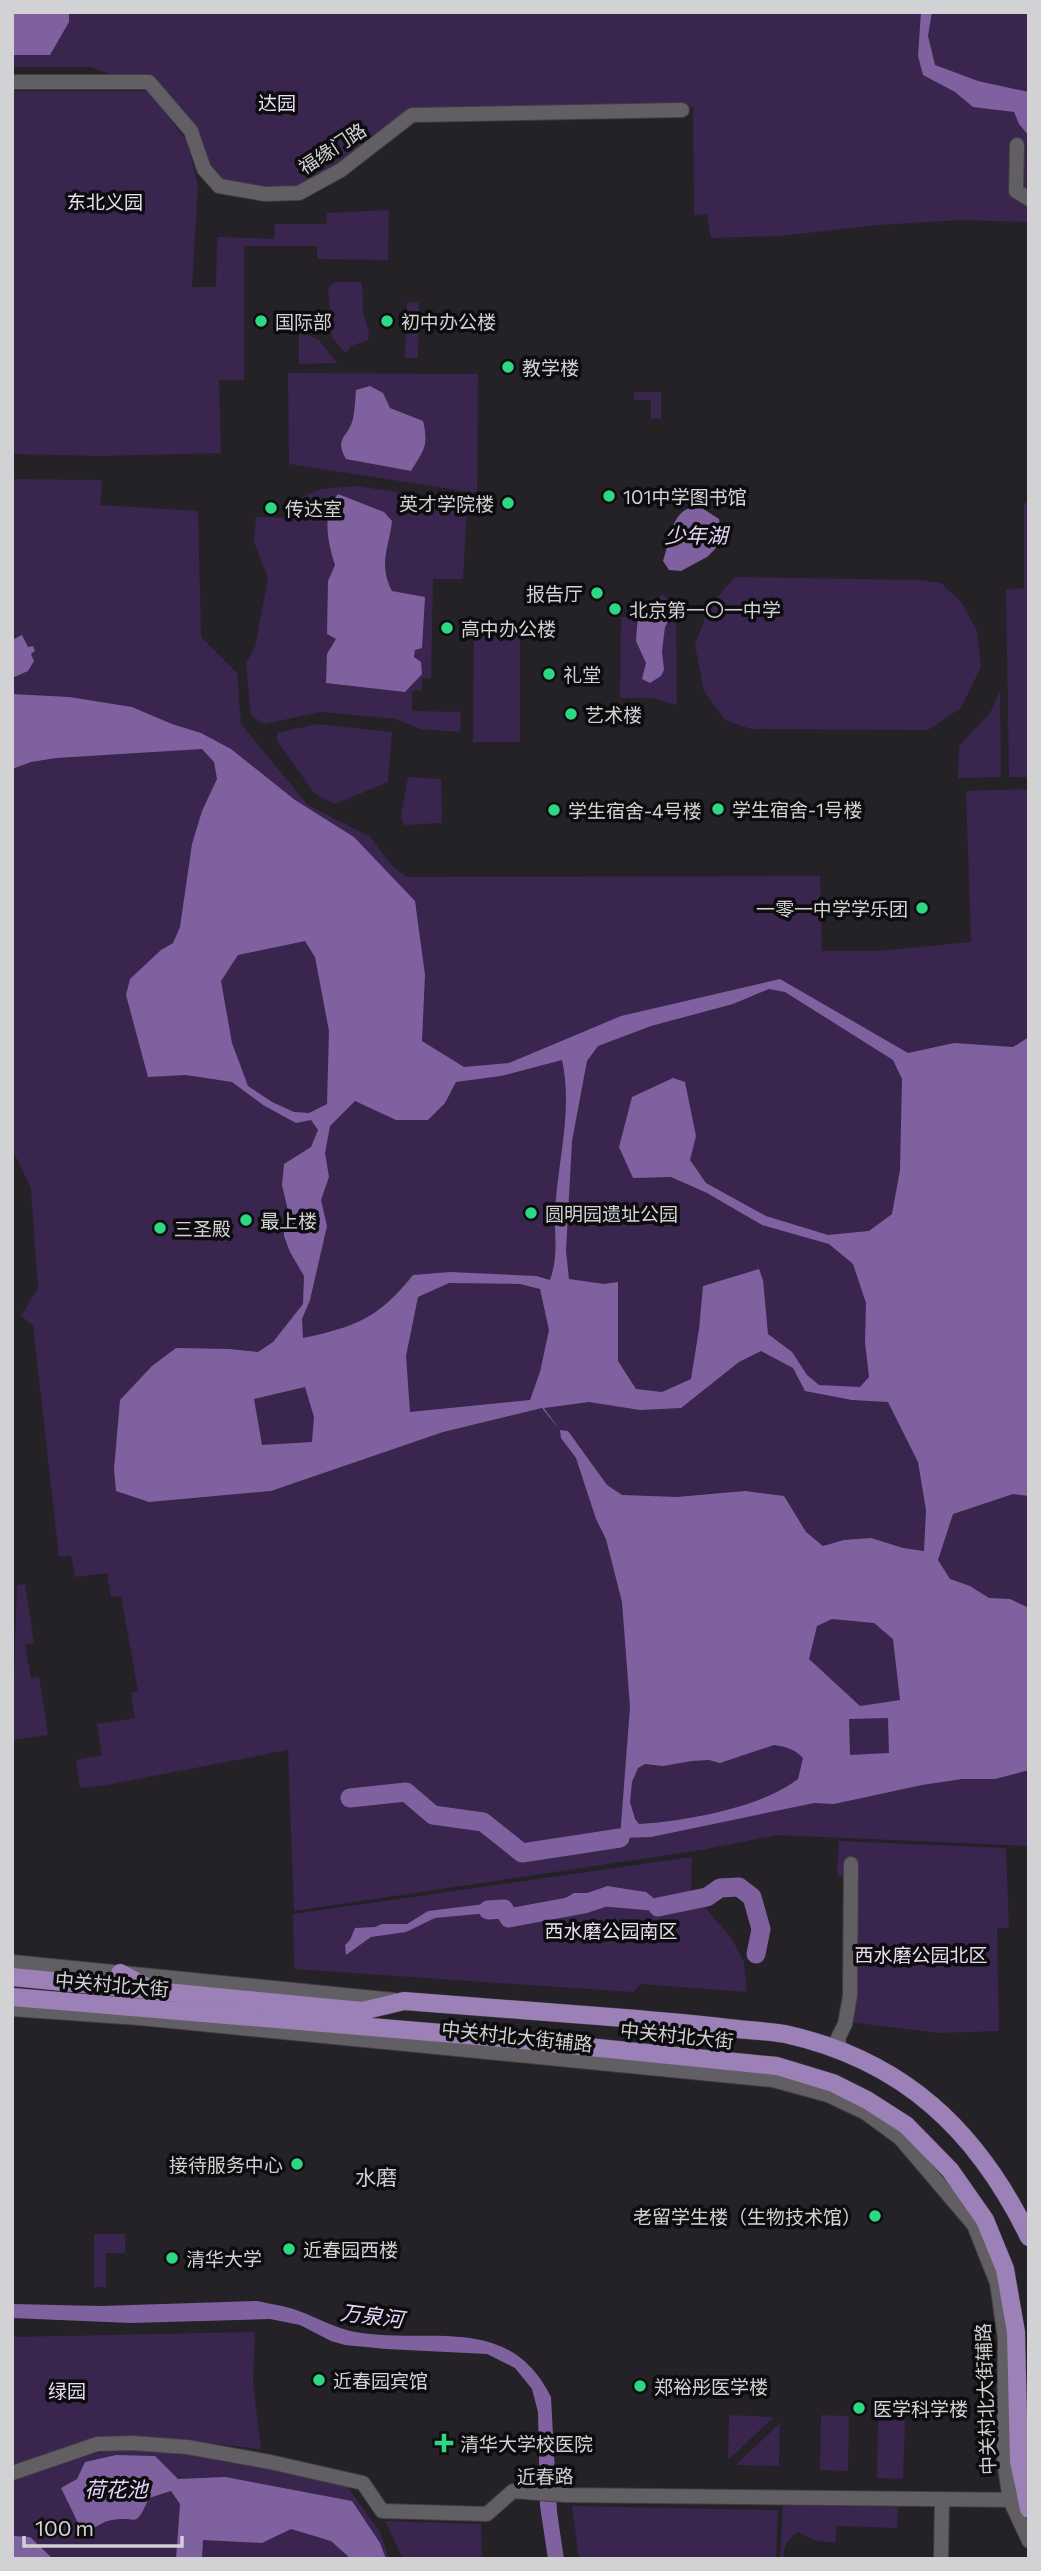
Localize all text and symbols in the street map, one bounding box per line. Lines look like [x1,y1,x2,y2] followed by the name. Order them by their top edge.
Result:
[258,91,296,114] park label: 达园
[294,118,370,178] street label: 福缘门路
[67,190,143,213] park label: 东北义园
[275,310,332,333] place label: 国际部
[401,310,496,333] place label: 初中办公楼
[253,313,269,329] marker: 国际部
[379,313,395,329] marker: 初中办公楼
[522,356,579,379] place label: 教学楼
[500,359,516,375] marker: 教学楼
[623,485,747,508] place label: 101中学图书馆
[601,488,617,504] marker: 101中学图书馆
[399,492,494,515] place label: 英才学院楼
[500,495,516,511] marker: 英才学院楼
[285,497,342,520] place label: 传达室
[263,500,279,516] marker: 传达室
[665,522,730,547] water label: 少年湖
[526,582,583,605] place label: 报告厅
[589,585,605,601] marker: 报告厅
[629,598,781,621] place label: 北京第一〇一中学
[607,601,623,617] marker: 北京第一〇一中学
[461,617,556,640] place label: 高中办公楼
[439,620,455,636] marker: 高中办公楼
[563,663,601,686] place label: 礼堂
[541,666,557,682] marker: 礼堂
[585,703,642,726] place label: 艺术楼
[563,706,579,722] marker: 艺术楼
[732,798,862,821] place label: 学生宿舍-1号楼
[568,799,701,822] place label: 学生宿舍-4号楼
[710,801,726,817] marker: 学生宿舍-1号楼
[546,802,562,818] marker: 学生宿舍-4号楼
[756,897,908,920] place label: 一零一中学学乐团
[914,900,930,916] marker: 一零一中学学乐团
[545,1202,678,1225] place label: 圆明园遗址公园
[523,1205,539,1221] marker: 圆明园遗址公园
[260,1209,317,1232] place label: 最上楼
[238,1212,254,1228] marker: 最上楼
[174,1217,231,1240] place label: 三圣殿
[152,1220,168,1236] marker: 三圣殿
[544,1919,678,1942] park label: 西水磨公园南区
[854,1943,988,1966] park label: 西水磨公园北区
[54,1968,170,2000] street label: 中关村北大街
[440,2017,594,2055] street label: 中关村北大街辅路
[619,2018,735,2052] street label: 中关村北大街
[169,2153,283,2176] place label: 接待服务中心
[289,2156,305,2172] marker: 接待服务中心
[355,2164,397,2189] district label: 水磨
[633,2205,861,2228] place label: 老留学生楼（生物技术馆）
[867,2208,883,2224] marker: 老留学生楼（生物技术馆）
[303,2238,398,2261] place label: 近春园西楼
[281,2241,297,2257] marker: 近春园西楼
[186,2247,262,2270] place label: 清华大学
[164,2250,180,2266] marker: 清华大学
[339,2299,409,2332] water label: 万泉河
[971,2323,999,2475] street label: 中关村北大街辅路
[333,2369,428,2392] place label: 近春园宾馆
[311,2372,327,2388] marker: 近春园宾馆
[654,2375,768,2398] place label: 郑裕彤医学楼
[632,2378,648,2394] marker: 郑裕彤医学楼
[48,2379,86,2402] park label: 绿园
[873,2397,968,2420] place label: 医学科学楼
[851,2400,867,2416] marker: 医学科学楼
[460,2432,593,2455] place label: 清华大学校医院
[434,2433,454,2453] marker: 清华大学校医院
[516,2464,574,2488] street label: 近春路
[85,2476,149,2501] water label: 荷花池
[24,2504,182,2548] scale bar
[35,2515,94,2540] text: 100 m

